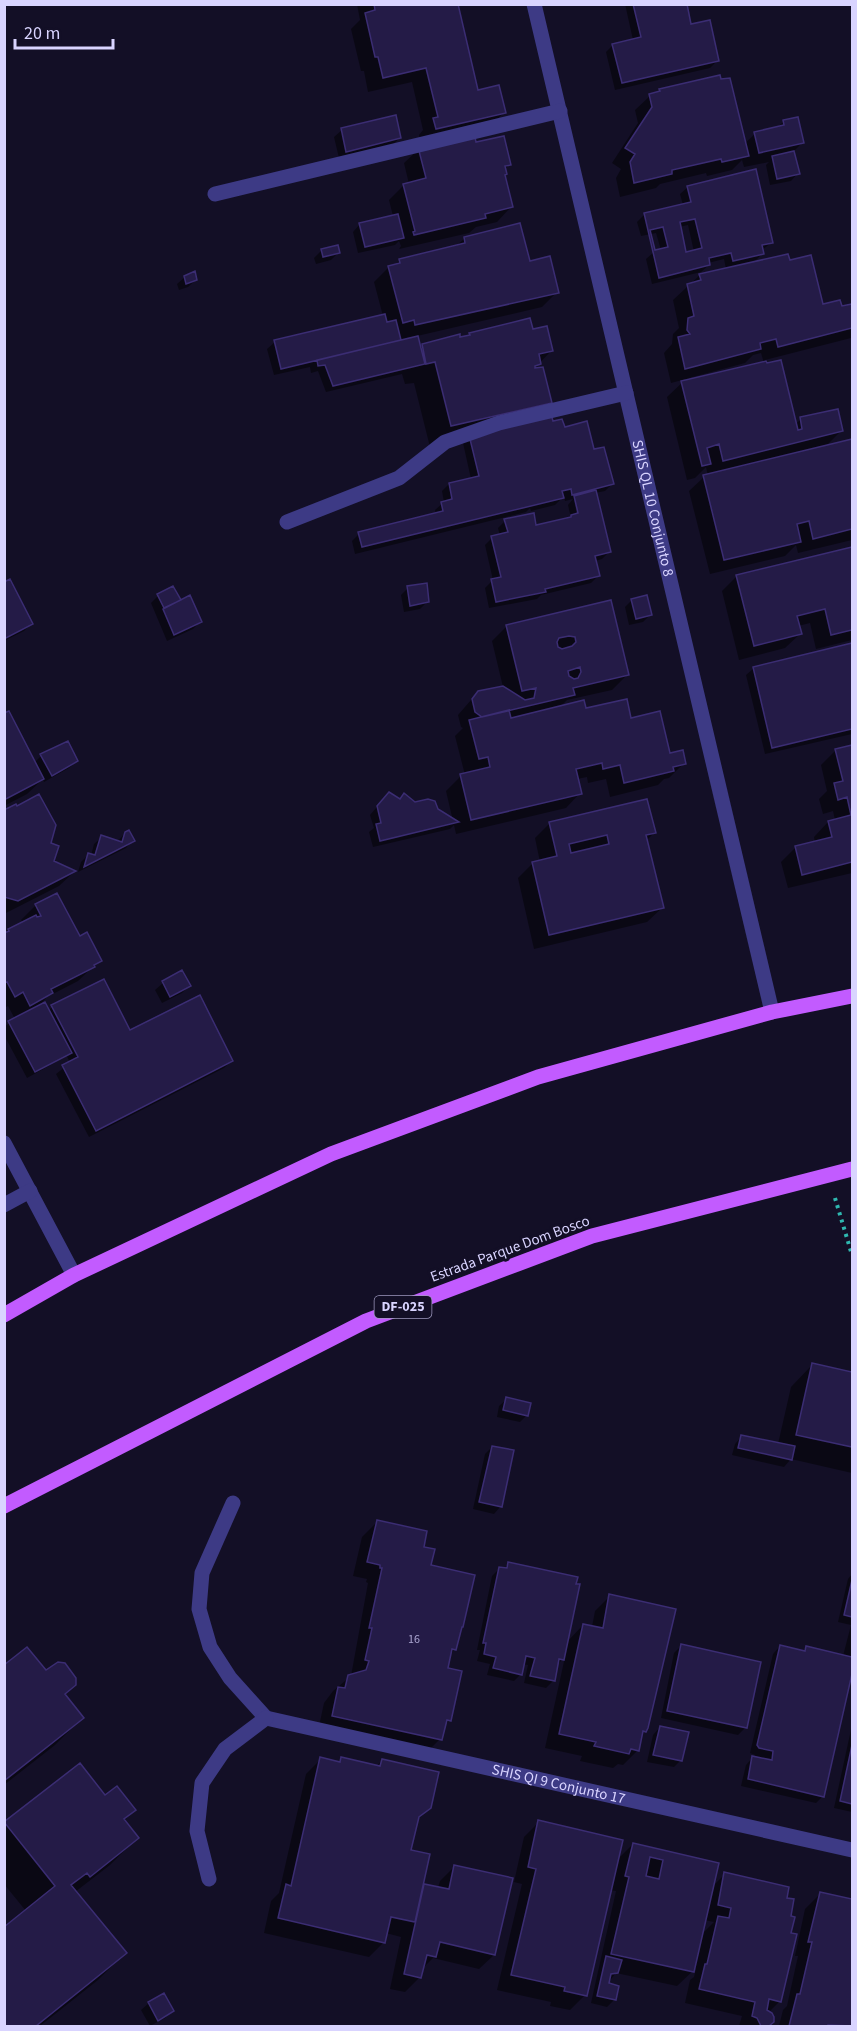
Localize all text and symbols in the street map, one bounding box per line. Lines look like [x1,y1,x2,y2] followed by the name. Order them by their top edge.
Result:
[15,12,112,50] scale bar
[24,21,60,46] text: 20 m
[627,438,679,578] street label: SHIS QL 10 Conjunto 8
[427,1210,593,1288] street label: Estrada Parque Dom Bosco
[374,1296,432,1318] road number: DF-025
[408,1631,420,1648] house number: 16
[490,1759,627,1809] street label: SHIS QI 9 Conjunto 17

